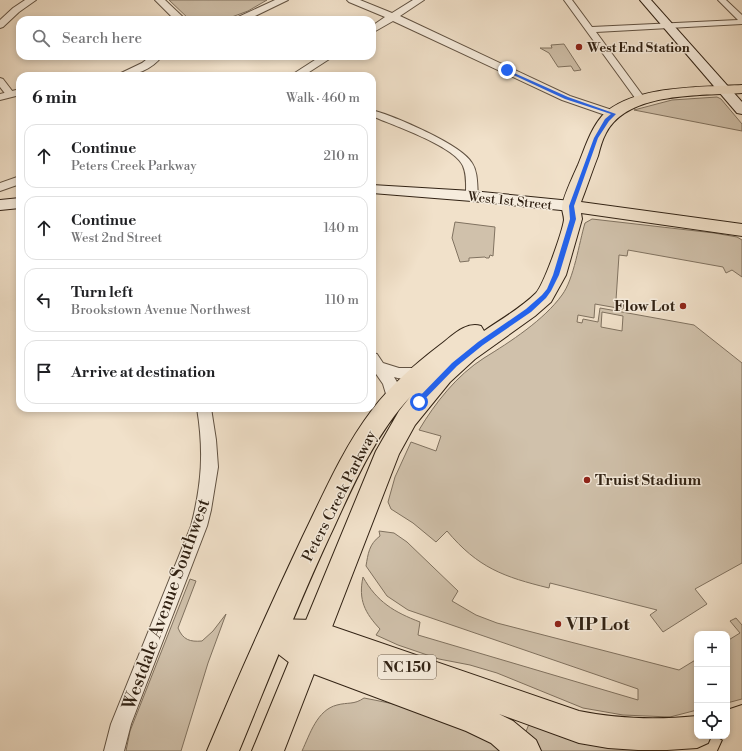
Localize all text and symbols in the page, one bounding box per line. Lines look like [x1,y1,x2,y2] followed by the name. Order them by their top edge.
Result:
[16,16,376,60] search box
[30,27,52,49] icon: search
[62,29,142,48] text: Search here
[586,40,690,56] place label: West End Station
[574,42,584,52] marker: West End Station
[498,61,516,79] route end
[32,87,77,109] text: 6 min
[286,90,360,106] text: Walk · 460 m
[71,139,136,158] text: Continue
[33,145,55,167] icon: ahead
[324,148,359,164] text: 210 m
[71,158,197,174] text: Peters Creek Parkway
[466,189,553,213] street label: West 1st Street
[71,211,136,230] text: Continue
[33,217,55,239] icon: ahead
[323,220,359,236] text: 140 m
[71,230,162,246] text: West 2nd Street
[71,283,133,302] text: Turn left
[33,289,55,311] icon: left
[325,292,359,308] text: 110 m
[614,297,676,316] place label: Flow Lot
[678,301,688,311] marker: Flow Lot
[71,302,251,318] text: Brookstown Avenue Northwest
[33,361,55,383] icon: arrive
[71,363,215,382] text: Arrive at destination
[410,393,428,411] route start
[298,427,381,565] street label: Peters Creek Parkway
[595,471,701,490] place label: Truist Stadium
[582,475,592,485] marker: Truist Stadium
[117,495,216,714] street label: Westdale Avenue Southwest
[565,613,630,636] place label: VIP Lot
[553,619,563,629] marker: VIP Lot
[694,631,730,739] map controls
[694,631,730,667] button: +
[378,655,436,679] road number: NC 150
[694,667,730,703] button: −
[694,703,730,739] button: locate

